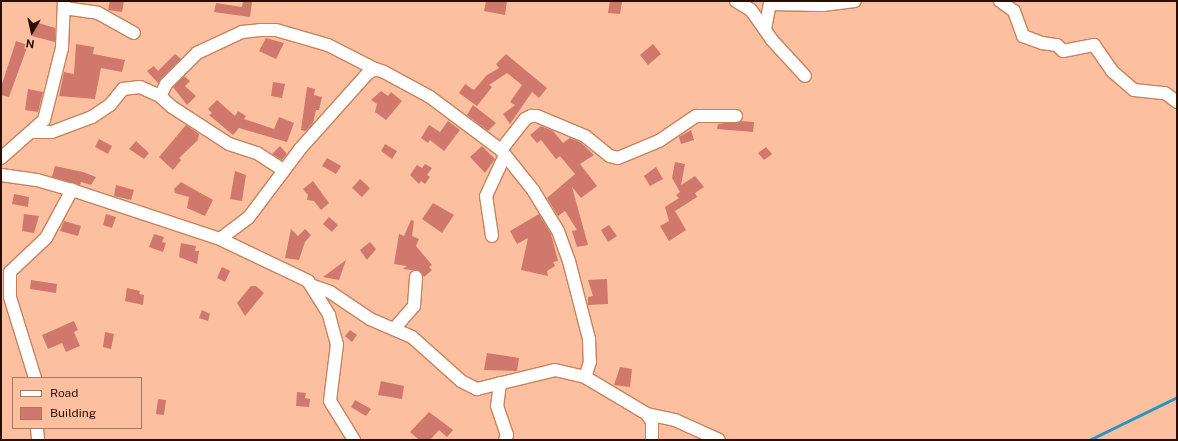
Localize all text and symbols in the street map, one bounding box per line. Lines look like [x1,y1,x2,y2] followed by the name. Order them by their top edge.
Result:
[12,12,52,52] north arrow
[25,37,35,50] text: N
[12,377,142,429] legend
[50,386,78,400] text: Road
[50,406,96,420] text: Building

